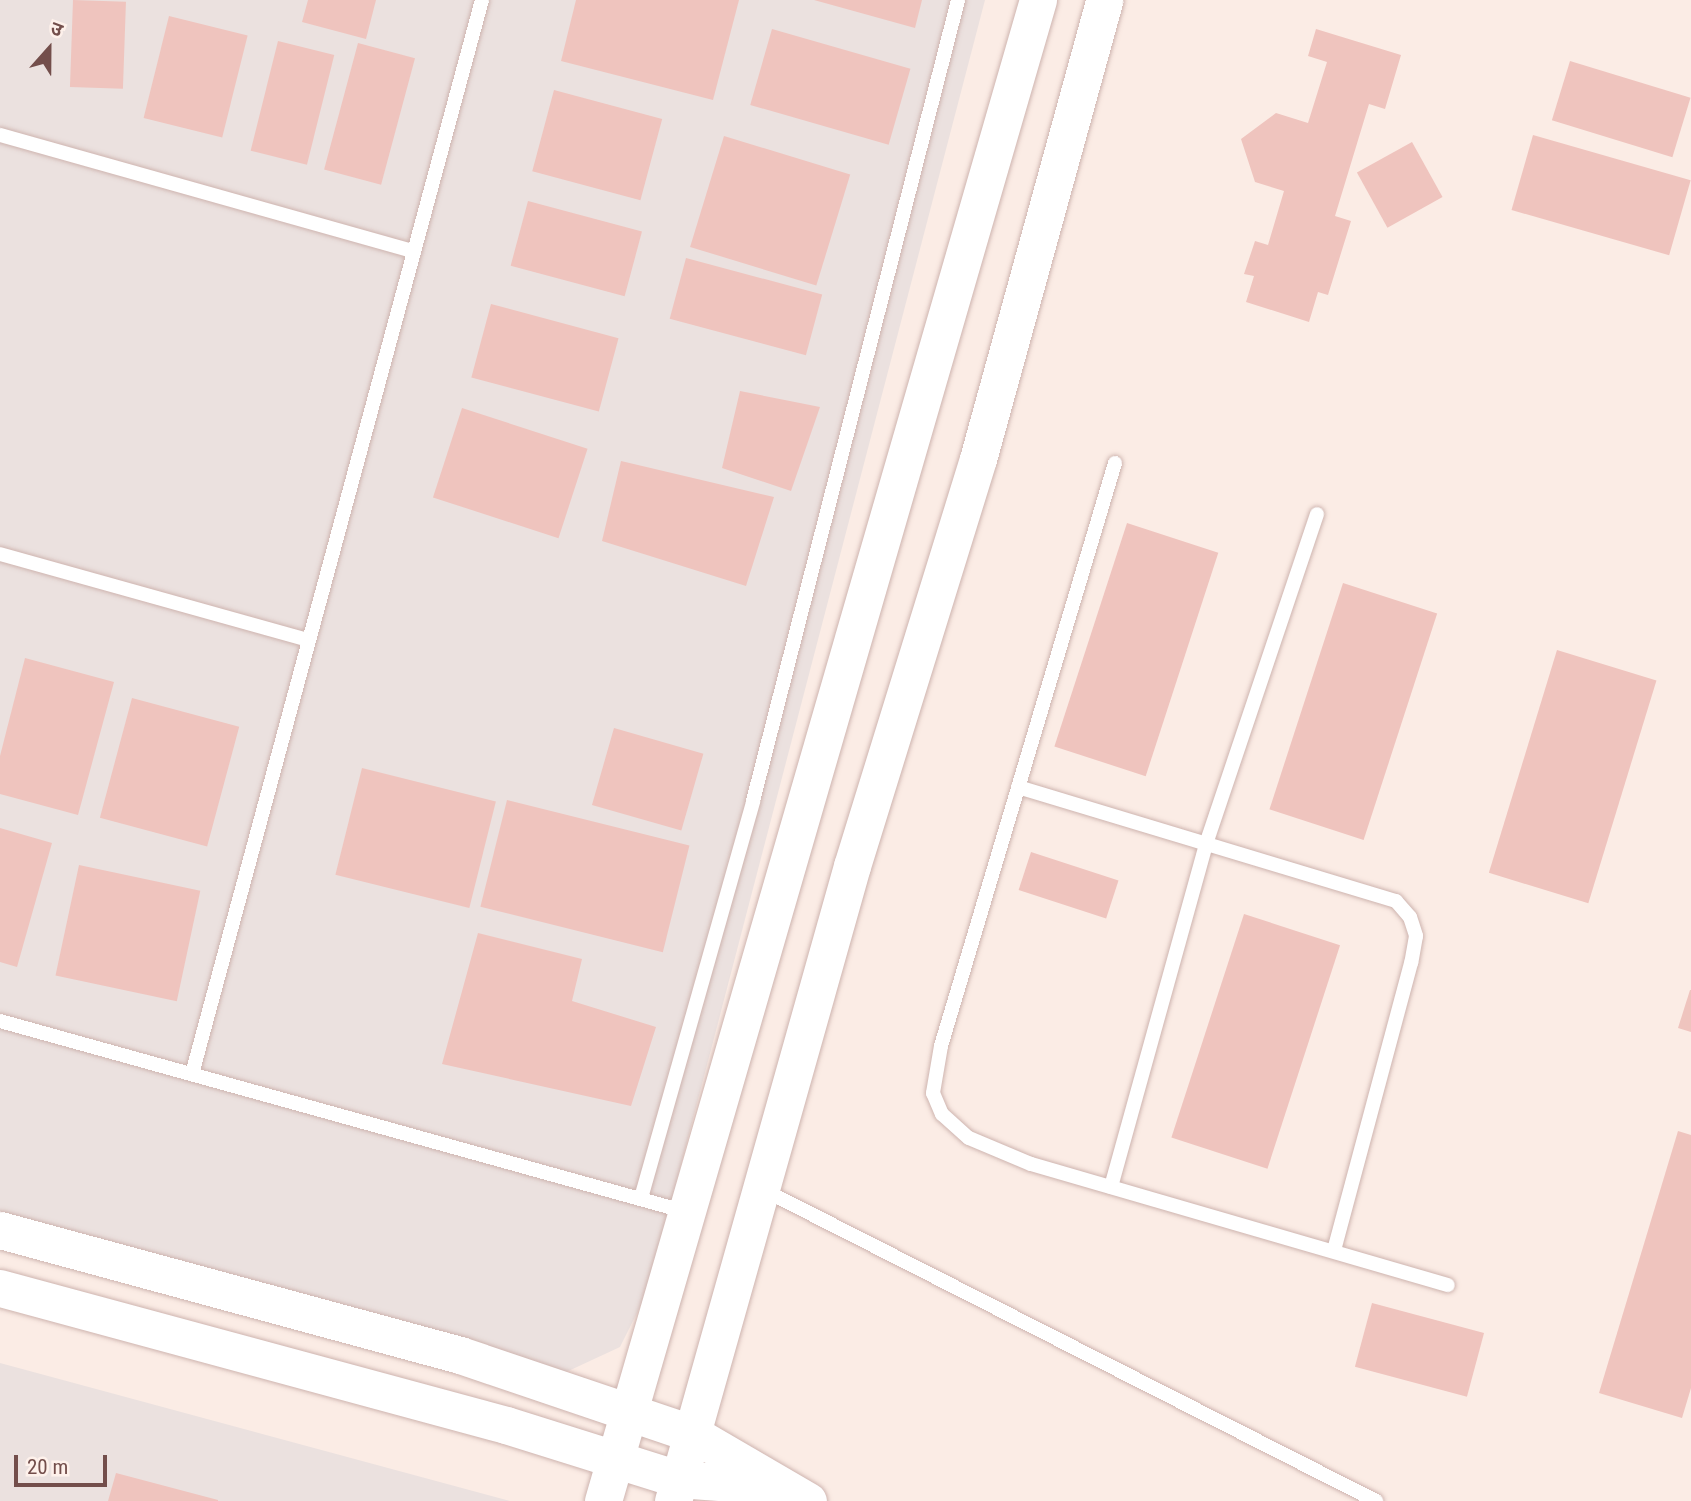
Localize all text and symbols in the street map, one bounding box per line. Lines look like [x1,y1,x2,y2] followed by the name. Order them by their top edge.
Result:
[14,14,84,84] north arrow
[47,16,66,42] text: उ
[18,1442,110,1486] scale bar
[27,1455,68,1479] text: 20 m

